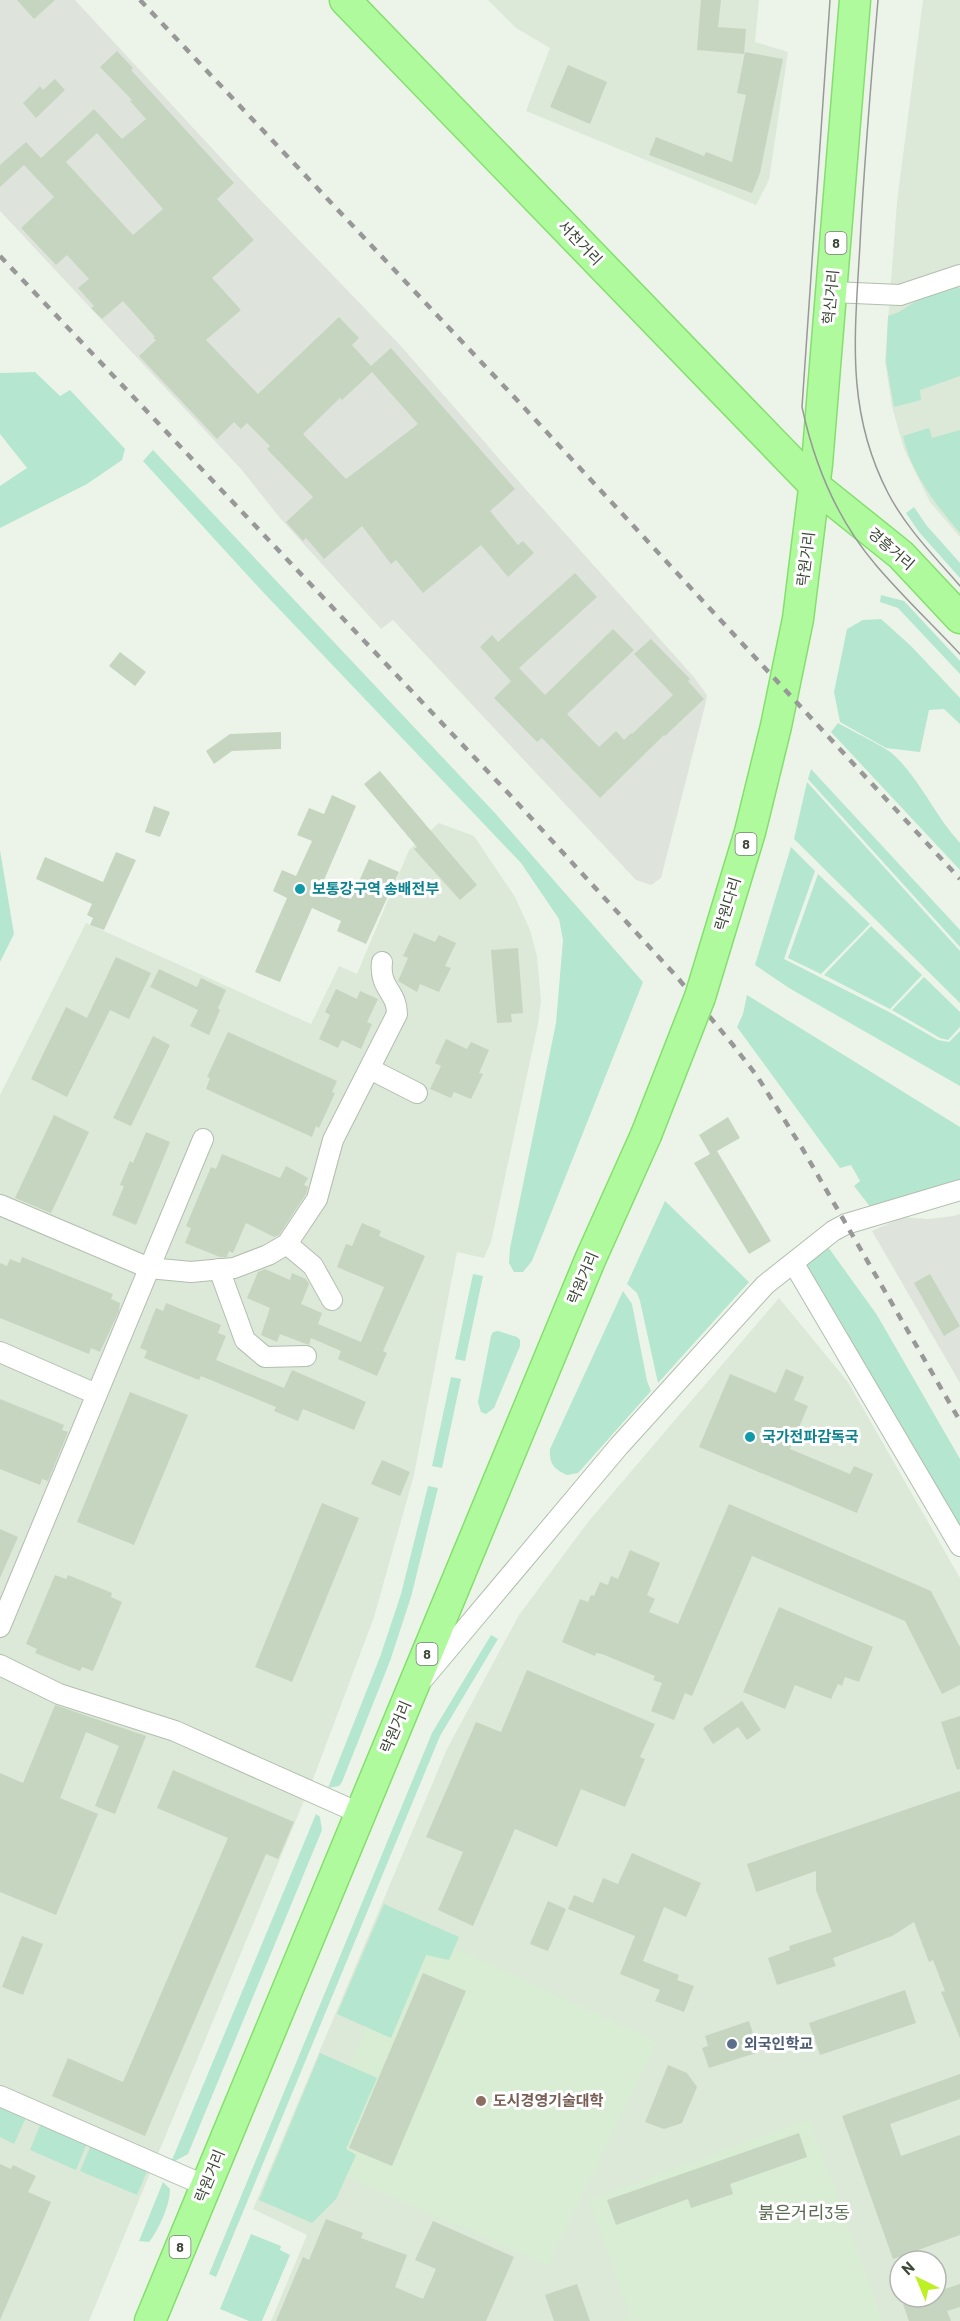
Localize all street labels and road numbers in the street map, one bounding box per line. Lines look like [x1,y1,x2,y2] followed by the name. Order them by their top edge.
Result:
[555,216,606,268] street label: 서천거리
[826,232,846,254] road number: 8
[819,269,841,325] street label: 혁신거리
[865,523,918,573] street label: 경흥거리
[793,530,817,587] street label: 락원거리
[736,833,756,855] road number: 8
[710,875,744,933] street label: 락원다리
[563,1249,601,1307] street label: 락원거리
[416,1643,438,1665] road number: 8
[376,1698,414,1756] street label: 락원거리
[190,2147,228,2205] street label: 락원거리
[170,2236,190,2258] road number: 8

